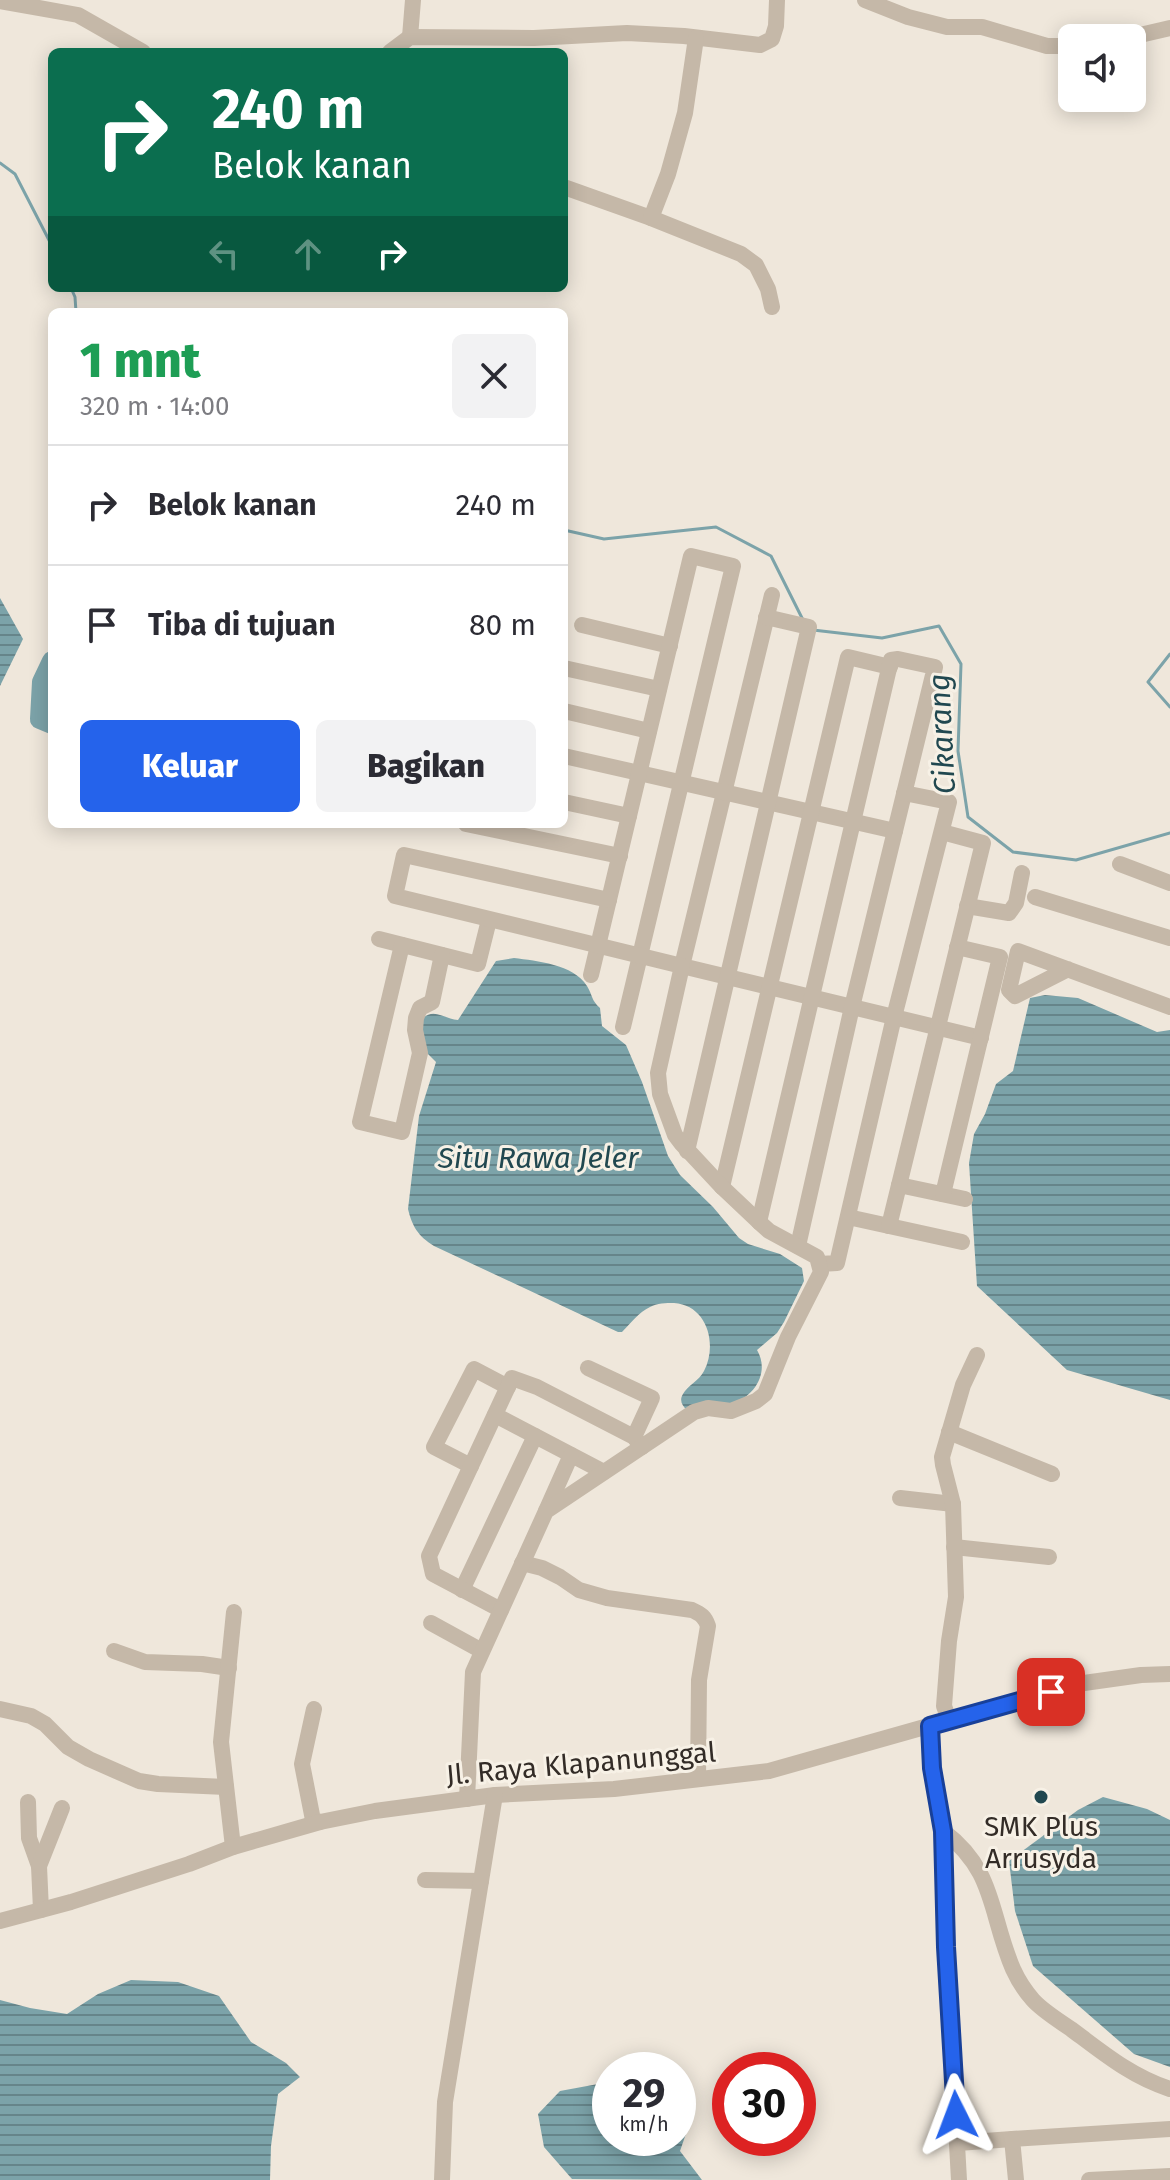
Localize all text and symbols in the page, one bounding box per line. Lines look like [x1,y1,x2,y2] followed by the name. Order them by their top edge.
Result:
[1058,24,1146,112] map controls
[1058,24,1146,112] button: sound
[212,76,364,143] text: 240 m
[80,80,184,184] icon: right
[212,144,412,188] text: Belok kanan
[202,232,246,276] icon: left
[286,232,330,276] icon: ahead
[370,232,414,276] icon: right
[80,332,200,390] text: 1 mnt
[452,334,536,418] button: close
[80,391,230,422] text: 320 m · 14:00
[80,483,124,527] icon: right
[148,487,317,523] text: Belok kanan
[456,487,536,523] text: 240 m
[80,603,124,647] icon: arrive
[148,607,335,643] text: Tiba di tujuan
[469,607,536,643] text: 80 m
[921,673,963,795] water label: Cikarang
[80,720,300,812] button: Keluar
[316,720,536,812] button: Bagikan
[437,1140,640,1176] water label: Situ Rawa Jeler
[1017,1658,1085,1726] pin
[1029,1670,1073,1714] icon: arrive
[445,1735,717,1792] street label: Jl. Raya Klapanunggal
[1032,1788,1050,1806] marker: SMK Plus Arrusyda
[984,1810,1098,1875] place label: SMK Plus Arrusyda
[712,2052,816,2156] speed limit sign: 30
[623,2070,665,2118] text: 29
[914,2073,998,2157] position arrow
[619,2112,669,2136] text: km/h

